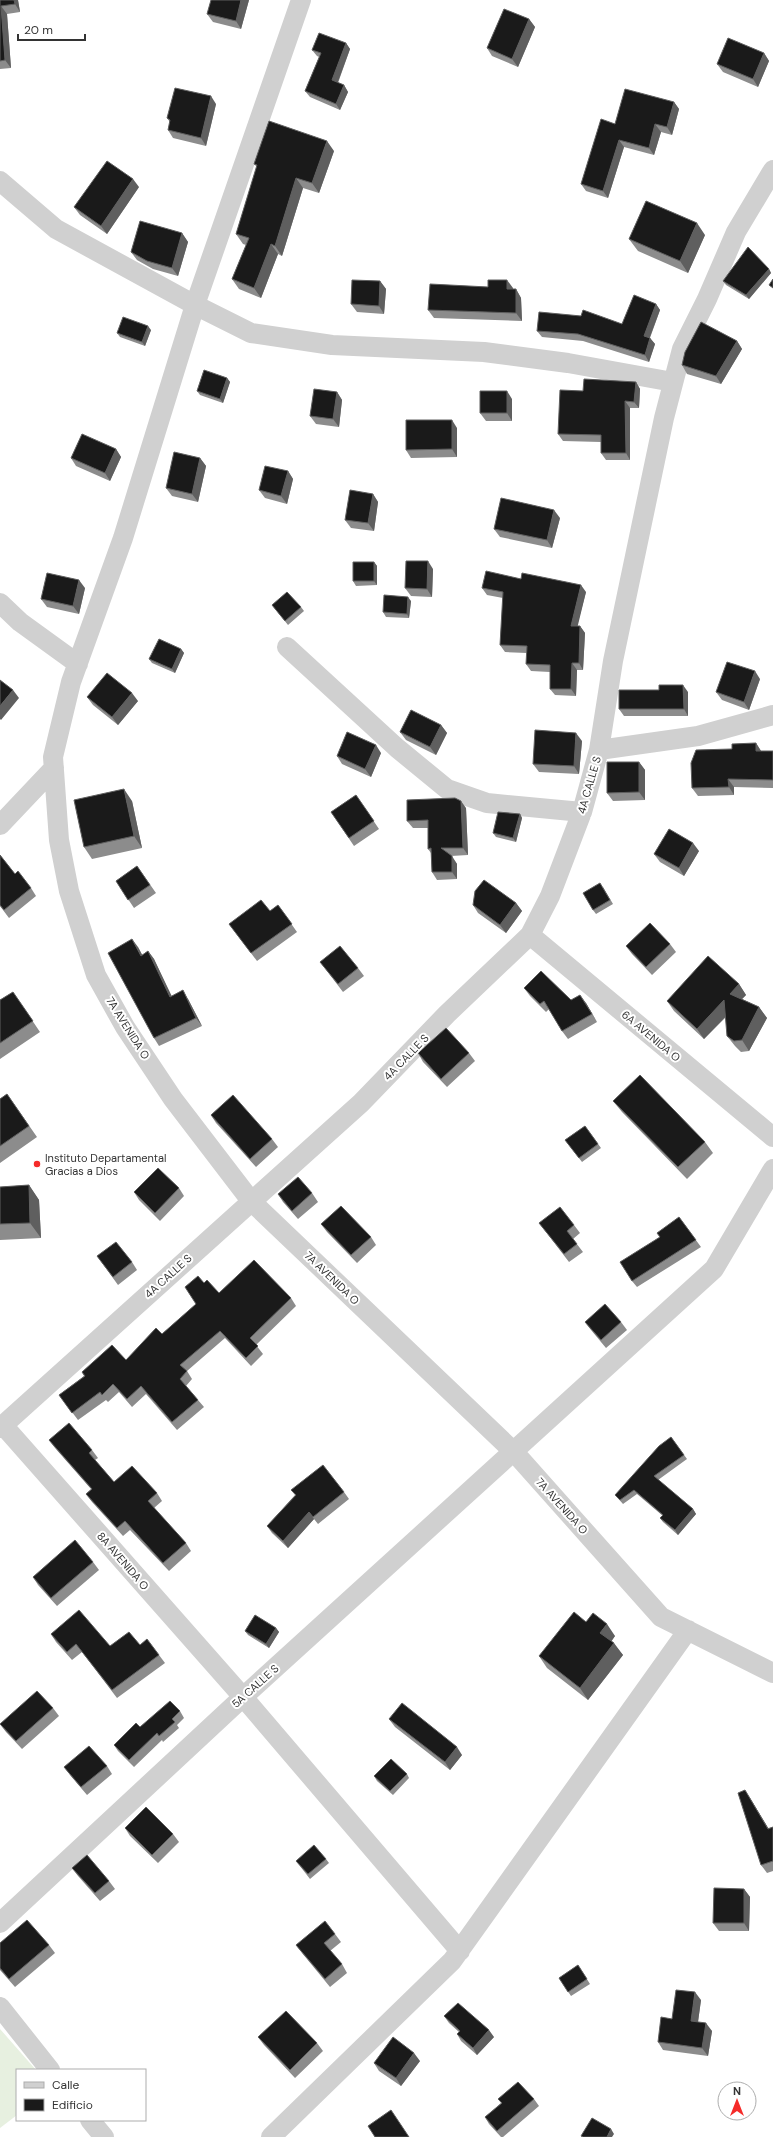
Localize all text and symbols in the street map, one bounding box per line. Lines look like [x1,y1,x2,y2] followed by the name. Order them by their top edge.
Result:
[18,16,85,42] scale bar
[24,22,53,38] text: 20 m
[574,755,604,815] street label: 4A CALLE S
[103,994,153,1062] street label: 7A AVENIDA O
[619,1007,683,1065] street label: 6A AVENIDA O
[380,1031,432,1083] street label: 4A CALLE S
[45,1151,167,1178] place label: Instituto Departamental Gracias a Dios
[32,1159,42,1169] marker: Instituto Departamental Gracias a Dios
[302,1248,362,1308] street label: 7A AVENIDA O
[141,1251,195,1301] street label: 4A CALLE S
[533,1475,591,1537] street label: 7A AVENIDA O
[94,1529,152,1593] street label: 8A AVENIDA O
[229,1661,281,1711] street label: 5A CALLE S
[16,2069,146,2121] legend
[52,2077,79,2093] text: Calle
[717,2081,757,2121] north arrow
[733,2084,741,2098] text: N
[52,2097,93,2113] text: Edificio

